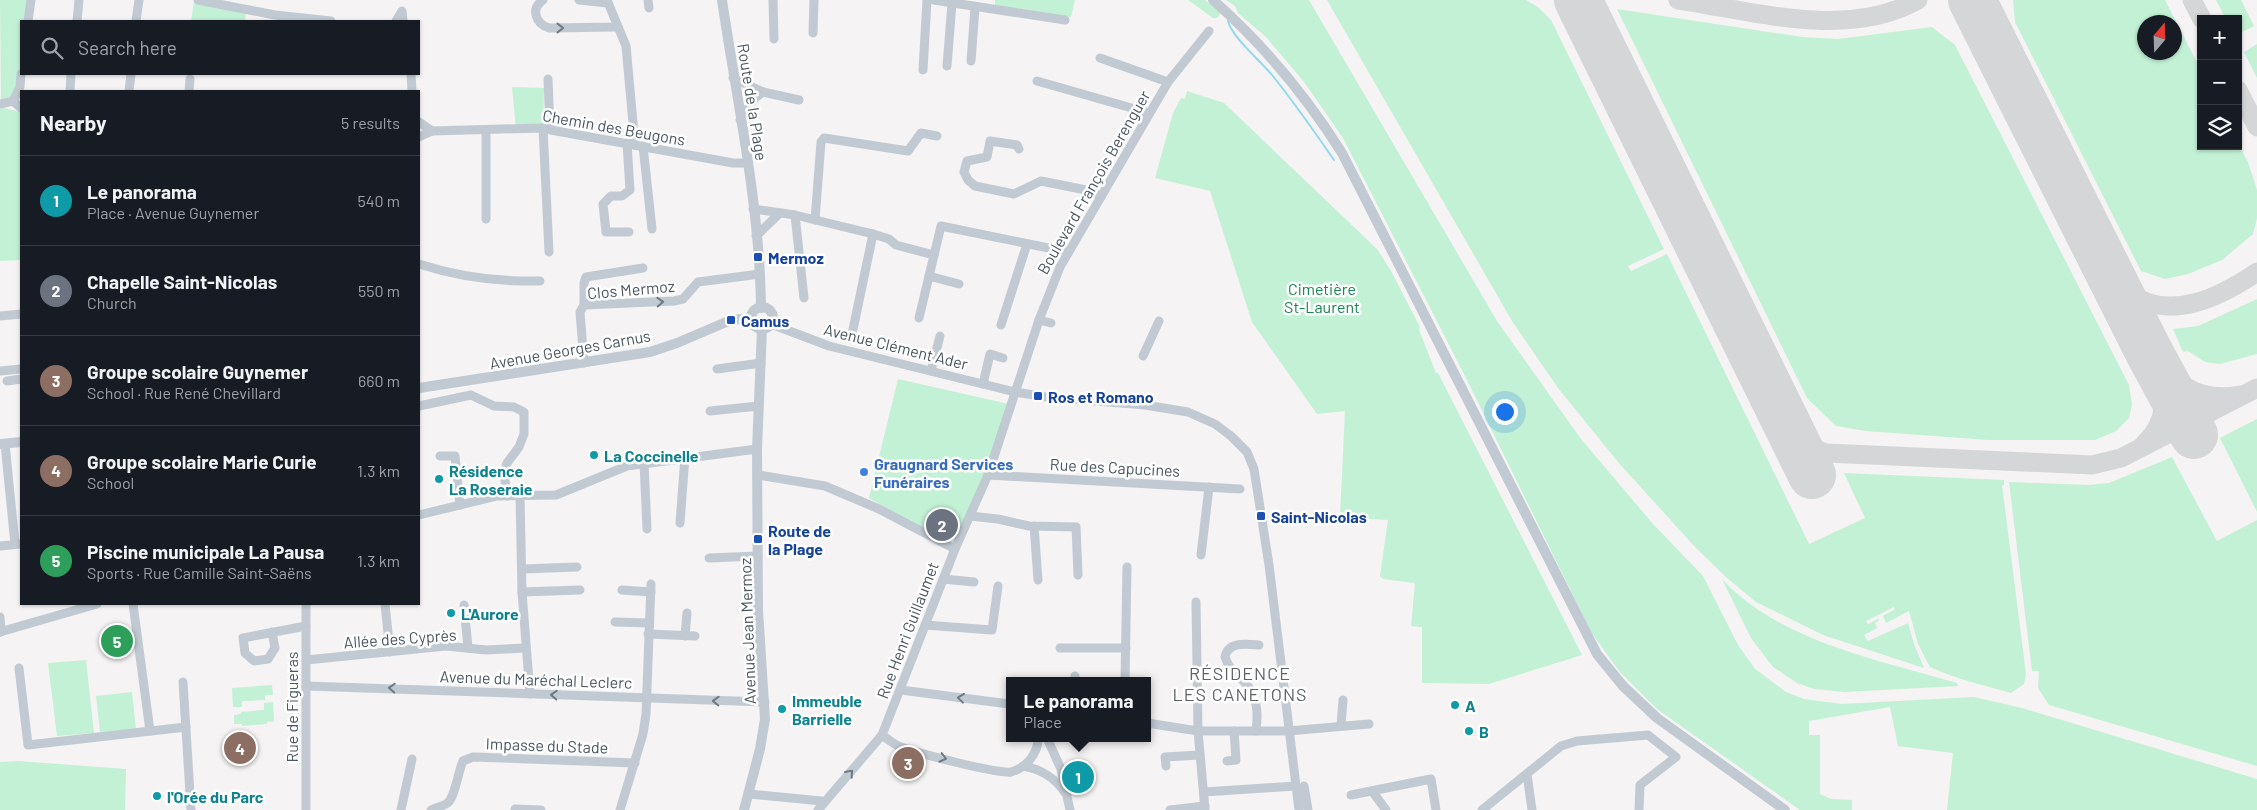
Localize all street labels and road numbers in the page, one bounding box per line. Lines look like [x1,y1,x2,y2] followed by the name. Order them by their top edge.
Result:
[734,42,772,162] street label: Route de la Plage
[1033,87,1154,277] street label: Boulevard François Berenguer
[541,105,687,149] street label: Chemin des Beugons
[586,276,676,302] street label: Clos Mermoz
[822,319,970,373] street label: Avenue Clément Ader
[488,325,652,373] street label: Avenue Georges Carnus
[1049,454,1181,480] street label: Rue des Capucines
[735,557,759,705] street label: Avenue Jean Mermoz
[872,559,942,701] street label: Rue Henri Guillaumet
[343,625,457,651] street label: Allée des Cyprès
[282,651,301,763] street label: Rue de Figueras
[439,666,633,692] street label: Avenue du Maréchal Leclerc
[486,733,608,757] street label: Impasse du Stade

